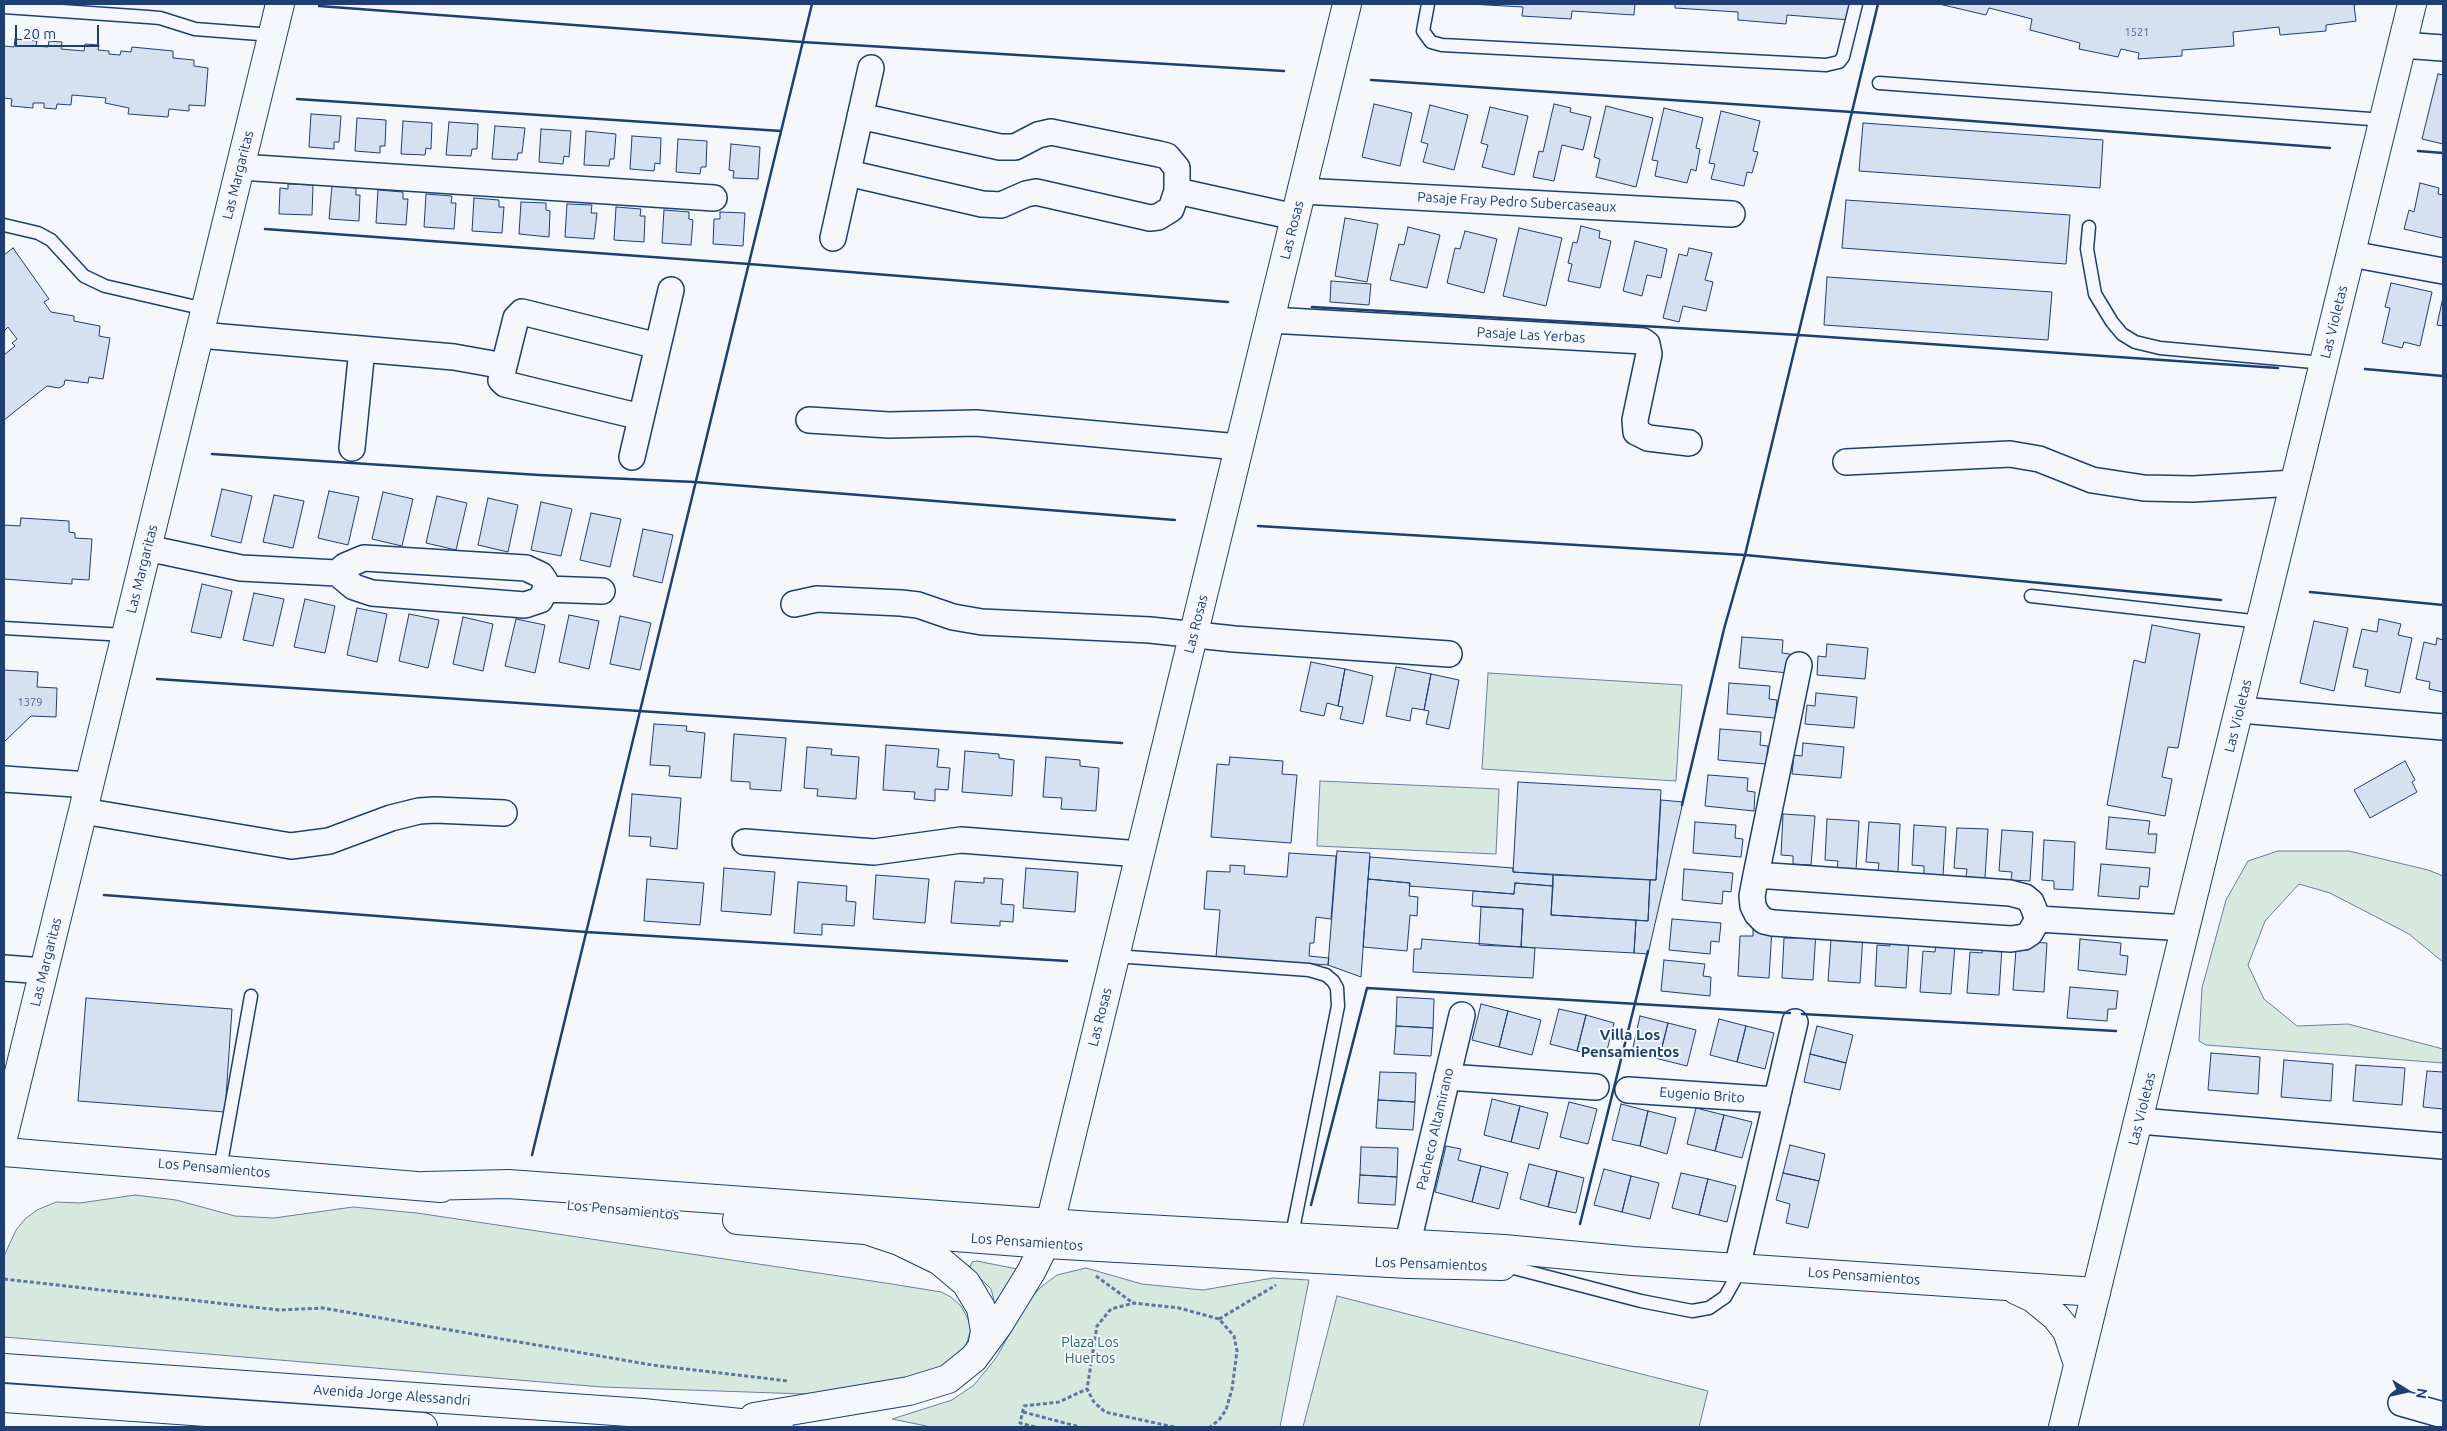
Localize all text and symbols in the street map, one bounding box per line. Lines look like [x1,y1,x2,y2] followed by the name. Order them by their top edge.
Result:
[18,15,101,47] scale bar
[23,25,56,42] text: 20 m
[2125,25,2149,39] house number: 1521
[219,129,257,221] street label: Las Margaritas
[1417,188,1617,216] street label: Pasaje Fray Pedro Subercaseaux
[1277,199,1307,261] street label: Las Rosas
[2317,284,2351,360] street label: Las Violetas
[1476,324,1586,346] street label: Pasaje Las Yerbas
[123,523,161,615] street label: Las Margaritas
[1181,593,1211,655] street label: Las Rosas
[2221,678,2255,754] street label: Las Violetas
[18,695,42,709] house number: 1379
[27,916,65,1008] street label: Las Margaritas
[1085,986,1115,1048] street label: Las Rosas
[1581,1026,1679,1061] district label: Villa Los Pensamientos
[1413,1066,1457,1192] street label: Pacheco Altamirano
[2125,1071,2159,1147] street label: Las Violetas
[1659,1084,1745,1106] street label: Eugenio Brito
[157,1155,271,1181] street label: Los Pensamientos
[566,1197,680,1223] street label: Los Pensamientos
[970,1230,1084,1254] street label: Los Pensamientos
[1374,1254,1488,1274] street label: Los Pensamientos
[1807,1264,1921,1288] street label: Los Pensamientos
[1061,1334,1119,1366] park label: Plaza Los Huertos
[2382,1366,2432,1416] north arrow
[313,1381,471,1409] street label: Avenida Jorge Alessandri
[2413,1387,2431,1400] text: N

